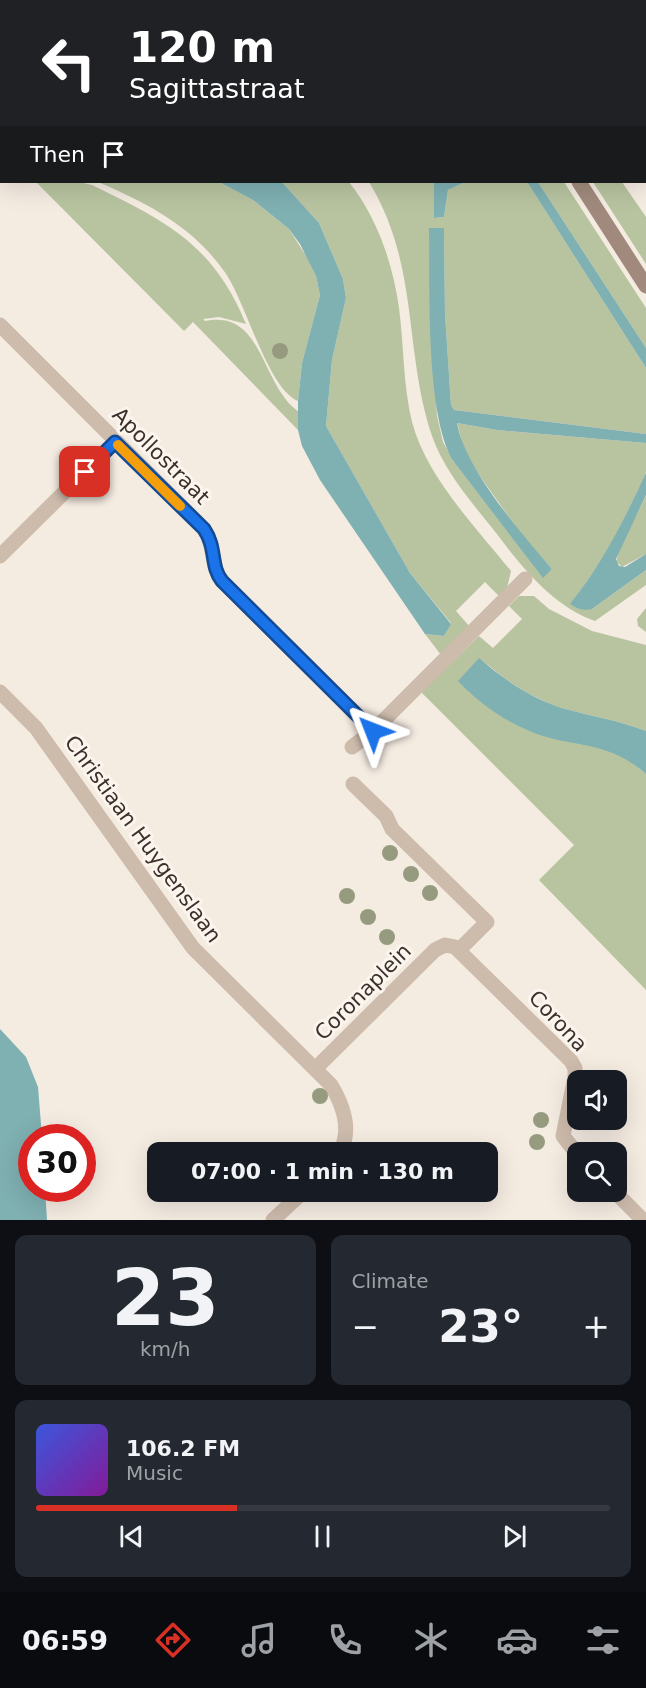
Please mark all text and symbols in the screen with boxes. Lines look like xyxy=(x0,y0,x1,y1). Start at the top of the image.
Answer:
text: 120 m xyxy=(129,23,275,72)
icon: left xyxy=(30,24,108,102)
text: Sagittastraat xyxy=(129,73,304,104)
icon: arrive xyxy=(97,138,130,171)
text: Then xyxy=(30,142,85,167)
street label: Apollostraat xyxy=(108,403,214,509)
pin xyxy=(59,446,110,497)
icon: arrive xyxy=(68,455,101,488)
position arrow xyxy=(341,699,405,763)
street label: Christiaan Huygenslaan xyxy=(60,731,226,947)
street label: Coronaplein xyxy=(310,939,416,1045)
street label: Corona xyxy=(524,985,592,1057)
map controls xyxy=(567,1070,627,1202)
button: sound xyxy=(567,1070,627,1130)
speed limit sign: 30 xyxy=(18,1124,96,1202)
button: search xyxy=(567,1142,627,1202)
text: 07:00 · 1 min · 130 m xyxy=(191,1159,454,1184)
text: 23 xyxy=(111,1253,220,1343)
text: Climate xyxy=(352,1269,428,1293)
text: 23° xyxy=(438,1300,523,1353)
text: − xyxy=(352,1307,379,1346)
text: + xyxy=(582,1307,610,1346)
text: km/h xyxy=(140,1337,190,1361)
text: 106.2 FM xyxy=(126,1436,240,1461)
text: Music xyxy=(126,1461,183,1485)
icon: previous xyxy=(115,1520,148,1553)
icon: pause xyxy=(306,1520,339,1553)
icon: next xyxy=(498,1520,531,1553)
icon: directions xyxy=(152,1619,194,1661)
icon: music xyxy=(238,1619,280,1661)
icon: phone xyxy=(324,1619,366,1661)
icon: climate xyxy=(410,1619,452,1661)
icon: car xyxy=(496,1619,538,1661)
icon: filters xyxy=(582,1619,624,1661)
text: 06:59 xyxy=(22,1625,108,1656)

